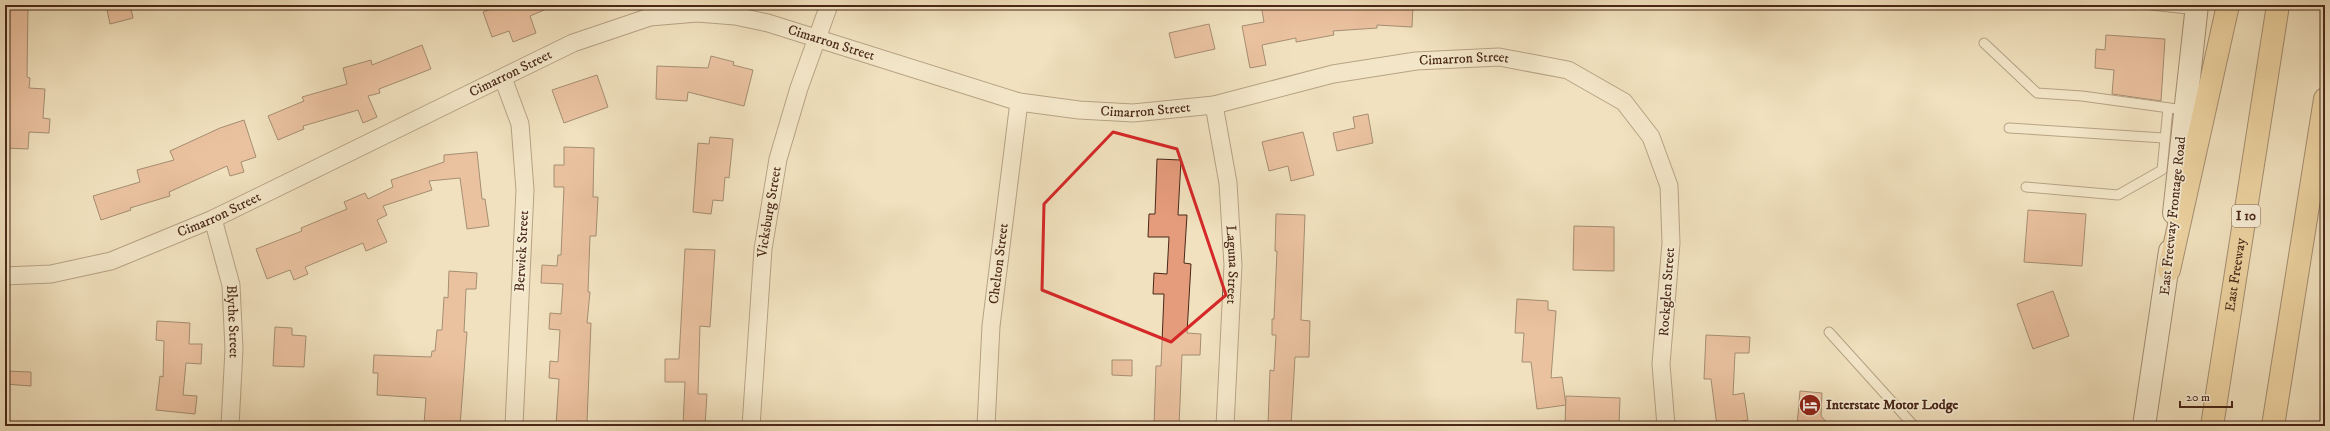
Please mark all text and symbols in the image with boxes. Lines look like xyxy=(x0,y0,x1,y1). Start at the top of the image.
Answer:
street label: Cimarron Street xyxy=(786,21,877,65)
street label: Cimarron Street xyxy=(466,45,555,101)
street label: Cimarron Street xyxy=(1419,48,1511,70)
street label: Cimarron Street xyxy=(1100,98,1192,122)
street label: East Freeway Frontage Road xyxy=(2156,136,2190,296)
street label: Vicksburg Street xyxy=(753,165,786,259)
street label: Cimarron Street xyxy=(175,188,264,242)
road number: I 10 xyxy=(2232,205,2260,227)
street label: Berwick Street xyxy=(511,209,533,292)
street label: Chelton Street xyxy=(985,222,1013,305)
street label: Laguna Street xyxy=(1222,225,1242,305)
street label: East Freeway xyxy=(2221,236,2250,313)
street label: Rockglen Street xyxy=(1655,246,1679,337)
street label: Blythe Street xyxy=(222,285,243,359)
scale bar xyxy=(2180,383,2232,409)
text: 20 m xyxy=(2186,390,2210,405)
hotel icon: Interstate Motor Lodge xyxy=(1797,392,1823,418)
place label: Interstate Motor Lodge xyxy=(1826,396,1958,414)

